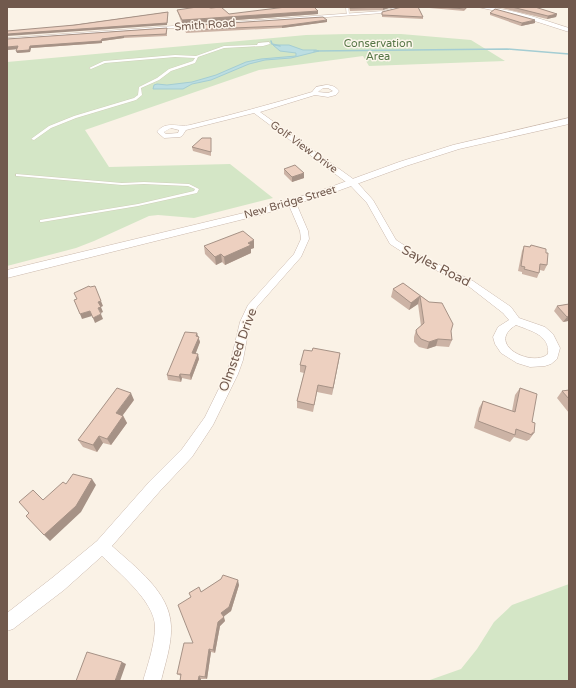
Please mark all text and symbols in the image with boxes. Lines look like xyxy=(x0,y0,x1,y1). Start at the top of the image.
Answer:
street label: Smith Road xyxy=(174,16,236,34)
park label: Conservation Area xyxy=(344,37,412,63)
street label: Golf View Drive xyxy=(268,118,340,176)
street label: New Bridge Street xyxy=(242,183,338,221)
street label: Sayles Road xyxy=(399,242,473,290)
street label: Olmsted Drive xyxy=(215,306,261,394)

